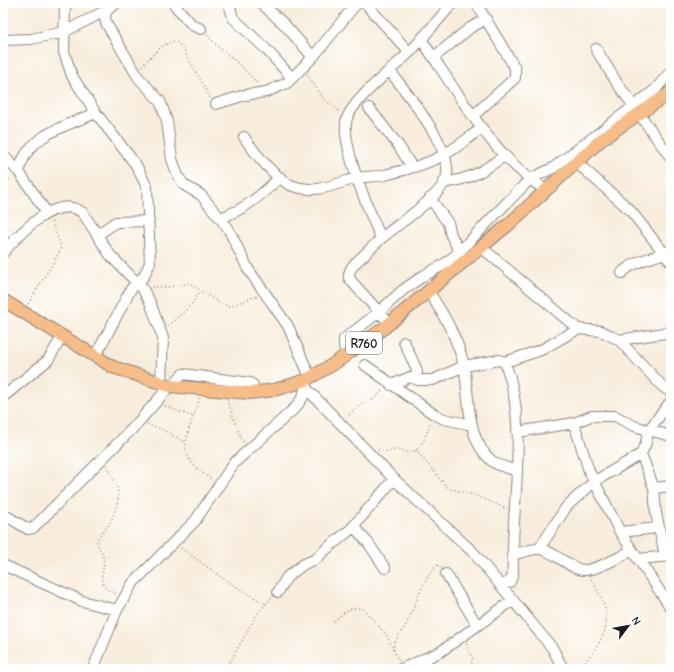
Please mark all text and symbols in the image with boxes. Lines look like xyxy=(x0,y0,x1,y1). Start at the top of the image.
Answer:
road number: R760 xyxy=(346,332,382,354)
north arrow xyxy=(608,606,648,646)
text: N xyxy=(629,614,643,627)

